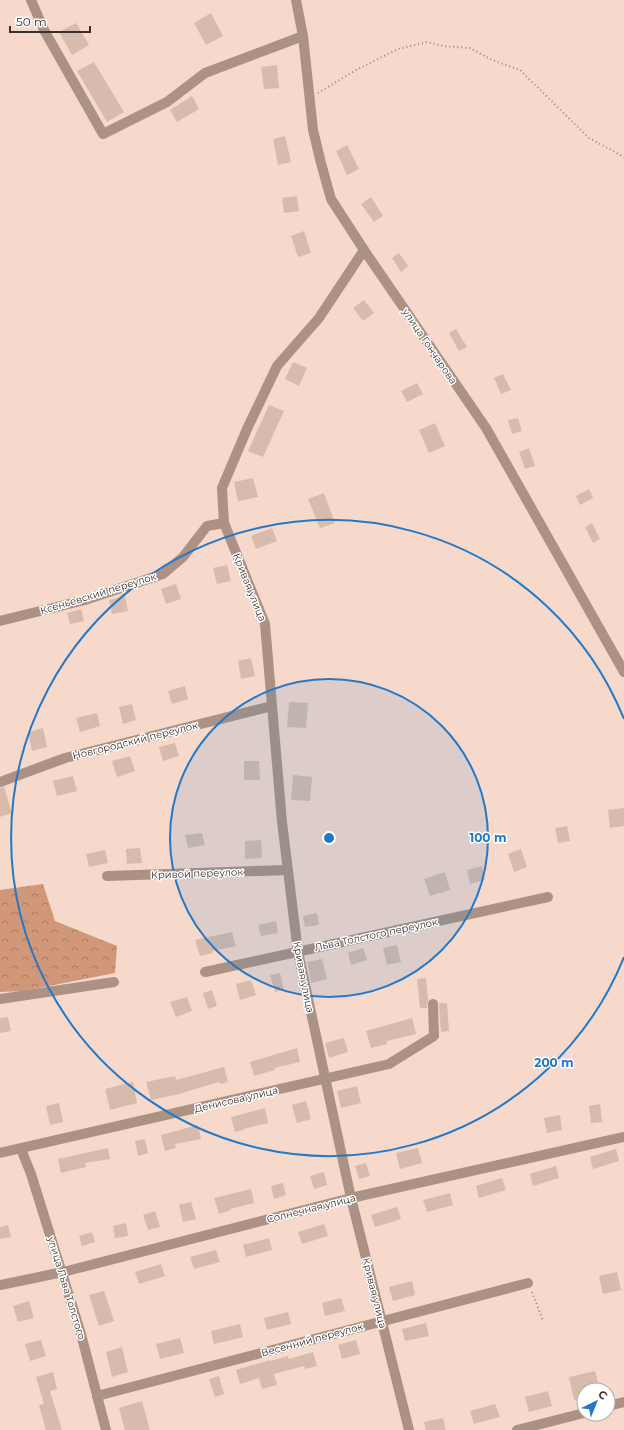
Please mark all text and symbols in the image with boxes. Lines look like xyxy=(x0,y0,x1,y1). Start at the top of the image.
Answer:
scale bar xyxy=(10,8,90,34)
text: 50 m xyxy=(16,14,47,29)
street label: улица Гончарова xyxy=(399,305,460,387)
street label: Кривая улица xyxy=(230,551,269,623)
street label: Ксеньевский переулок xyxy=(39,570,158,617)
street label: Новгородский переулок xyxy=(71,719,199,762)
text: 100 m xyxy=(470,830,506,845)
centre of rings xyxy=(322,831,336,845)
street label: Кривой переулок xyxy=(151,865,244,882)
street label: Льва Толстого переулок xyxy=(313,915,439,954)
street label: Кривая улица xyxy=(290,940,317,1014)
text: 200 m xyxy=(534,1055,574,1070)
street label: Денисова улица xyxy=(193,1084,279,1115)
street label: Солнечная улица xyxy=(265,1191,357,1226)
street label: улица Льва Толстого xyxy=(44,1234,88,1341)
street label: Кривая улица xyxy=(359,1256,390,1330)
street label: Весенний переулок xyxy=(260,1320,365,1359)
north arrow xyxy=(576,1382,616,1422)
text: С xyxy=(595,1387,611,1403)

